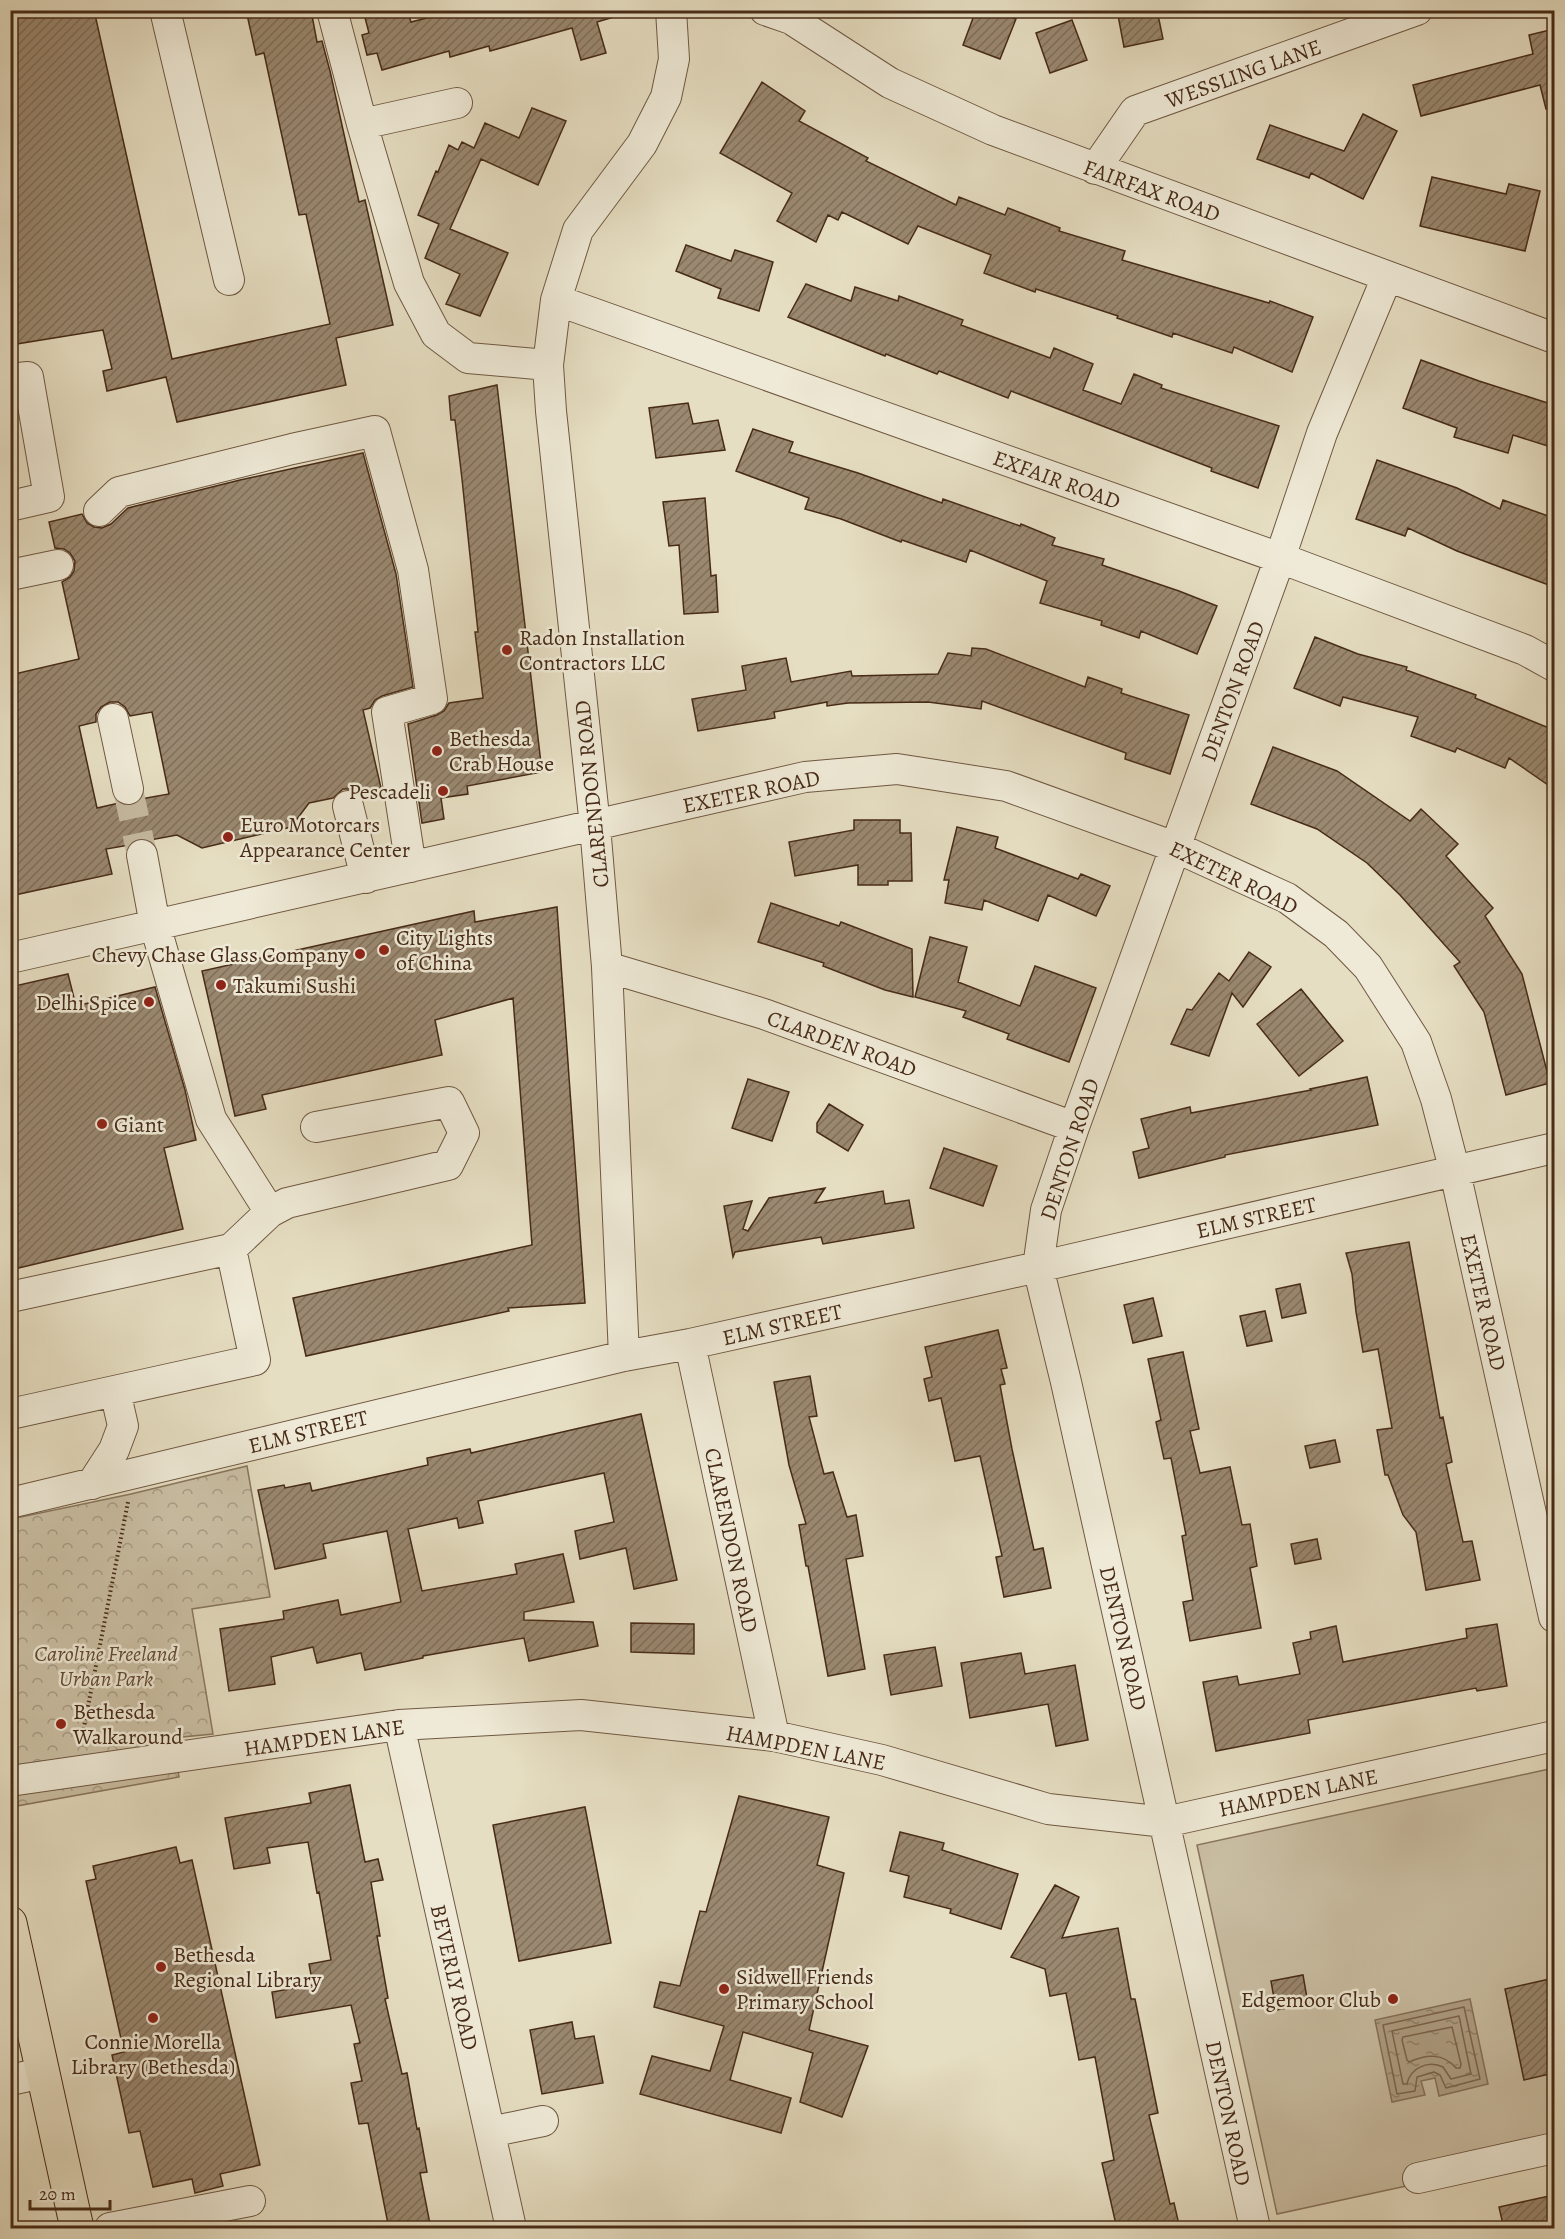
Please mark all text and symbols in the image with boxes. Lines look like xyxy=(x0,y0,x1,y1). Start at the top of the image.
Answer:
street label: WESSLING LANE xyxy=(1160,32,1325,116)
street label: FAIRFAX ROAD xyxy=(1079,152,1224,230)
street label: EXFAIR ROAD xyxy=(989,443,1124,517)
street label: DENTON ROAD xyxy=(1194,617,1272,766)
place label: Radon Installation Contractors LLC xyxy=(519,623,685,678)
marker: Radon Installation Contractors LLC xyxy=(500,643,514,657)
street label: CLARENDON ROAD xyxy=(567,699,617,889)
place label: Bethesda Crab House xyxy=(449,724,554,779)
marker: Bethesda Crab House xyxy=(430,744,444,758)
street label: EXETER ROAD xyxy=(680,763,823,821)
place label: Pescadeli xyxy=(349,777,431,807)
marker: Pescadeli xyxy=(436,784,450,798)
place label: Euro Motorcars Appearance Center xyxy=(239,810,410,865)
marker: Euro Motorcars Appearance Center xyxy=(221,830,235,844)
street label: EXETER ROAD xyxy=(1164,834,1303,922)
place label: City Lights of China xyxy=(396,923,493,978)
place label: Chevy Chase Glass Company xyxy=(92,940,348,970)
marker: City Lights of China xyxy=(377,943,391,957)
marker: Chevy Chase Glass Company xyxy=(353,947,367,961)
place label: Takumi Sushi xyxy=(233,971,356,1001)
marker: Takumi Sushi xyxy=(214,978,228,992)
place label: Delhi Spice xyxy=(36,988,137,1018)
marker: Delhi Spice xyxy=(142,995,156,1009)
street label: CLARDEN ROAD xyxy=(763,1003,921,1085)
street label: DENTON ROAD xyxy=(1033,1075,1107,1224)
place label: Giant xyxy=(114,1110,164,1140)
marker: Giant xyxy=(95,1117,109,1131)
street label: ELM STREET xyxy=(1193,1190,1319,1246)
street label: EXETER ROAD xyxy=(1453,1231,1513,1374)
street label: ELM STREET xyxy=(719,1297,845,1353)
street label: ELM STREET xyxy=(245,1403,371,1461)
street label: CLARENDON ROAD xyxy=(697,1445,765,1635)
street label: DENTON ROAD xyxy=(1092,1563,1154,1713)
park label: Caroline Freeland Urban Park xyxy=(34,1639,178,1694)
place label: Bethesda Walkaround xyxy=(72,1697,183,1752)
street label: HAMPDEN LANE xyxy=(242,1712,406,1764)
marker: Bethesda Walkaround xyxy=(54,1717,68,1731)
street label: HAMPDEN LANE xyxy=(723,1718,888,1778)
street label: HAMPDEN LANE xyxy=(1216,1761,1381,1824)
street label: BEVERLY ROAD xyxy=(423,1901,485,2053)
place label: Bethesda Regional Library xyxy=(173,1940,321,1995)
marker: Bethesda Regional Library xyxy=(154,1960,168,1974)
place label: Sidwell Friends Primary School xyxy=(736,1962,874,2017)
marker: Sidwell Friends Primary School xyxy=(717,1982,731,1996)
place label: Edgemoor Club xyxy=(1241,1985,1381,2015)
marker: Edgemoor Club xyxy=(1386,1992,1400,2006)
marker: Connie Morella Library (Bethesda) xyxy=(146,2011,160,2025)
place label: Connie Morella Library (Bethesda) xyxy=(71,2027,235,2082)
street label: DENTON ROAD xyxy=(1198,2038,1258,2188)
scale bar xyxy=(30,2173,110,2211)
text: 20 m xyxy=(39,2182,76,2206)

